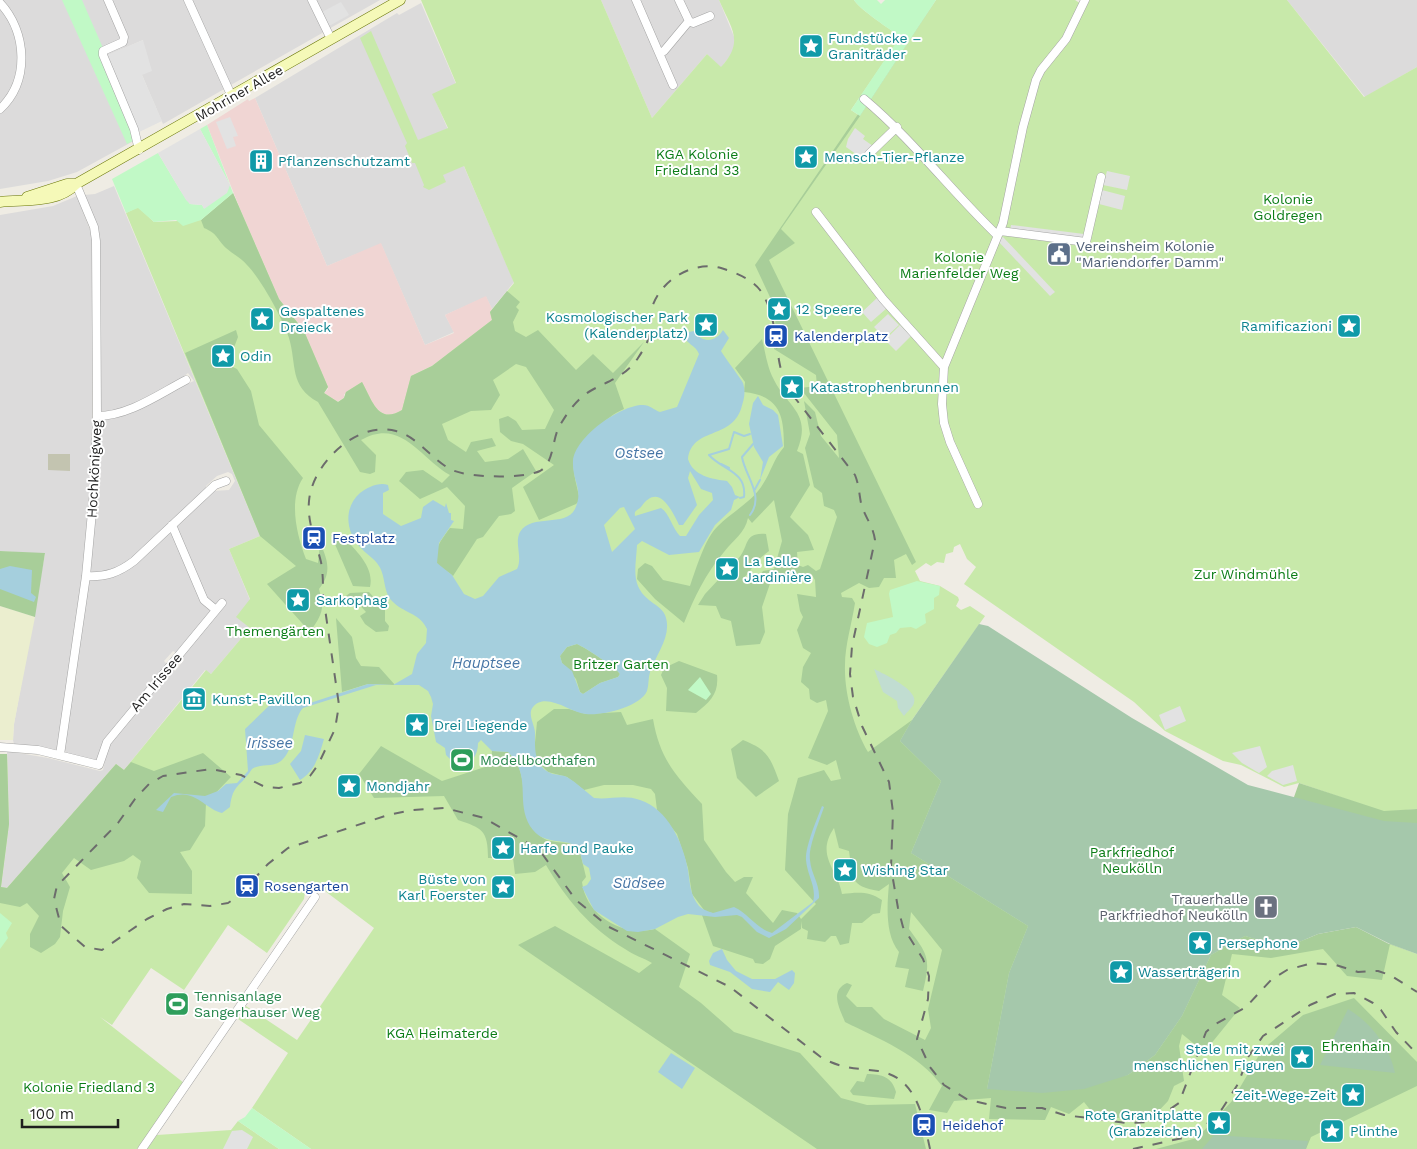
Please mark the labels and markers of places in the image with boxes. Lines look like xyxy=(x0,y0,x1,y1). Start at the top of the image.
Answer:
place label: Fundstücke – Graniträder xyxy=(828,30,922,62)
place icon: Fundstücke – Graniträder xyxy=(798,33,824,59)
place icon: Mensch-Tier-Pflanze xyxy=(793,144,819,170)
building icon: Pflanzenschutzamt xyxy=(248,148,274,174)
place label: Mensch-Tier-Pflanze xyxy=(824,149,965,165)
place label: Pflanzenschutzamt xyxy=(278,153,410,169)
place label: Vereinsheim Kolonie "Mariendorfer Damm" xyxy=(1076,238,1224,270)
public building icon: Vereinsheim Kolonie "Mariendorfer Damm" xyxy=(1046,241,1072,267)
place icon: 12 Speere xyxy=(766,296,792,322)
place label: 12 Speere xyxy=(796,301,862,317)
place label: Gespaltenes Dreieck xyxy=(280,303,364,335)
place icon: Gespaltenes Dreieck xyxy=(249,306,275,332)
place label: Kosmologischer Park (Kalenderplatz) xyxy=(546,309,688,341)
place icon: Kosmologischer Park (Kalenderplatz) xyxy=(693,312,719,338)
place icon: Ramificazioni xyxy=(1336,313,1362,339)
place label: Ramificazioni xyxy=(1241,318,1332,334)
station icon: Kalenderplatz xyxy=(763,323,789,349)
place label: Kalenderplatz xyxy=(794,328,889,344)
place icon: Odin xyxy=(210,343,236,369)
place label: Odin xyxy=(240,348,272,364)
place icon: Katastrophenbrunnen xyxy=(779,374,805,400)
place label: Katastrophenbrunnen xyxy=(810,379,959,395)
station icon: Festplatz xyxy=(301,525,327,551)
place label: Festplatz xyxy=(332,530,395,546)
place label: La Belle Jardinière xyxy=(744,553,812,585)
place icon: La Belle Jardinière xyxy=(714,556,740,582)
place icon: Sarkophag xyxy=(285,587,311,613)
place label: Sarkophag xyxy=(316,592,388,608)
museum icon: Kunst-Pavillon xyxy=(181,686,207,712)
place label: Kunst-Pavillon xyxy=(212,691,311,707)
place icon: Drei Liegende xyxy=(404,712,430,738)
place label: Drei Liegende xyxy=(434,717,527,733)
sports icon: Modellboothafen xyxy=(449,747,475,773)
place label: Modellboothafen xyxy=(480,752,596,768)
place icon: Mondjahr xyxy=(336,773,362,799)
place label: Mondjahr xyxy=(366,778,430,794)
place icon: Harfe und Pauke xyxy=(490,835,516,861)
place label: Harfe und Pauke xyxy=(520,840,634,856)
place icon: Wishing Star xyxy=(832,857,858,883)
place label: Wishing Star xyxy=(862,862,949,878)
place label: Büste von Karl Foerster xyxy=(398,871,486,903)
station icon: Rosengarten xyxy=(234,873,260,899)
place icon: Büste von Karl Foerster xyxy=(490,874,516,900)
place label: Rosengarten xyxy=(264,878,349,894)
place label: Trauerhalle Parkfriedhof Neukölln xyxy=(1099,891,1248,923)
church icon: Trauerhalle Parkfriedhof Neukölln xyxy=(1253,894,1279,920)
place icon: Persephone xyxy=(1187,930,1213,956)
place label: Persephone xyxy=(1218,935,1298,951)
place icon: Wasserträgerin xyxy=(1108,959,1134,985)
place label: Wasserträgerin xyxy=(1138,964,1240,980)
place label: Tennisanlage Sangerhauser Weg xyxy=(194,988,320,1020)
sports icon: Tennisanlage Sangerhauser Weg xyxy=(164,991,190,1017)
place label: Stele mit zwei menschlichen Figuren xyxy=(1133,1041,1284,1073)
place icon: Stele mit zwei menschlichen Figuren xyxy=(1289,1044,1315,1070)
place icon: Zeit-Wege-Zeit xyxy=(1340,1082,1366,1108)
place label: Zeit-Wege-Zeit xyxy=(1234,1087,1336,1103)
place label: Rote Granitplatte (Grabzeichen) xyxy=(1084,1107,1202,1139)
place icon: Rote Granitplatte (Grabzeichen) xyxy=(1206,1110,1232,1136)
station icon: Heidehof xyxy=(911,1112,937,1138)
place label: Heidehof xyxy=(942,1117,1004,1133)
place icon: Plinthe xyxy=(1319,1118,1345,1144)
place label: Plinthe xyxy=(1350,1123,1398,1139)

